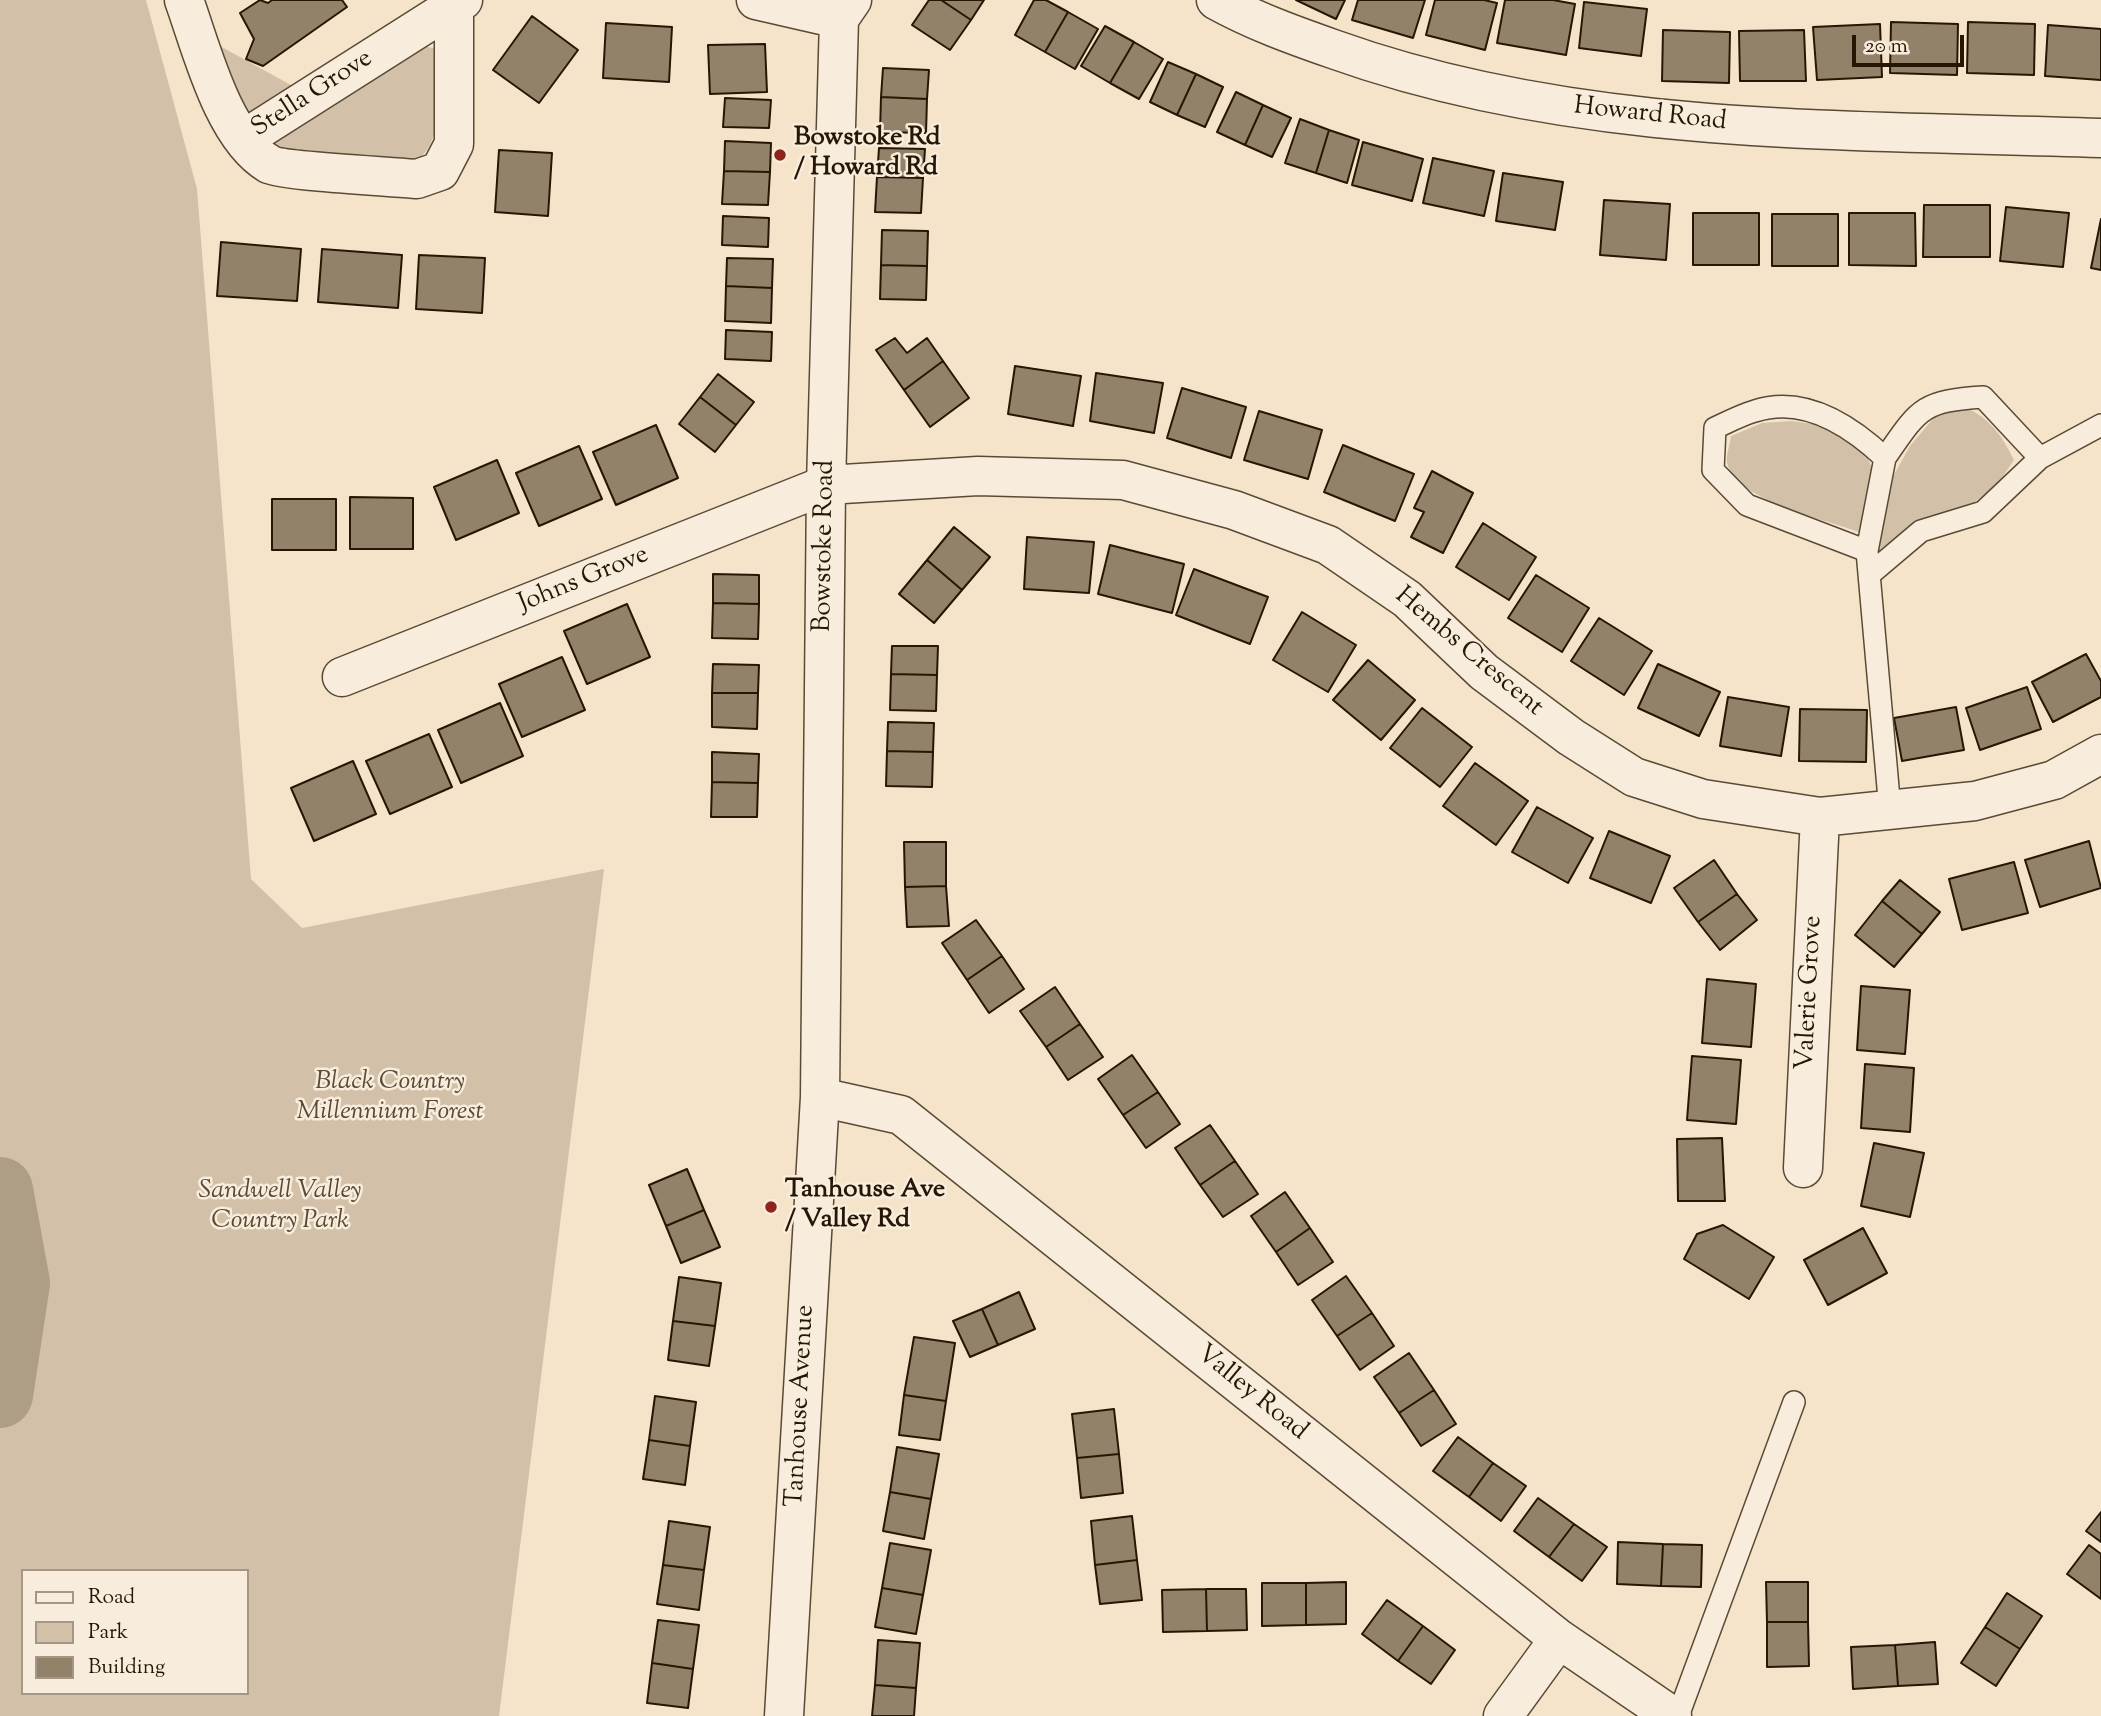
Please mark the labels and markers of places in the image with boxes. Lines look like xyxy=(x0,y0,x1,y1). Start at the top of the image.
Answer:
place label: Bowstoke Rd / Howard Rd xyxy=(794,124,940,186)
marker: Bowstoke Rd / Howard Rd xyxy=(772,147,788,163)
place label: Tanhouse Ave / Valley Rd xyxy=(785,1176,945,1238)
marker: Tanhouse Ave / Valley Rd xyxy=(763,1199,779,1215)

